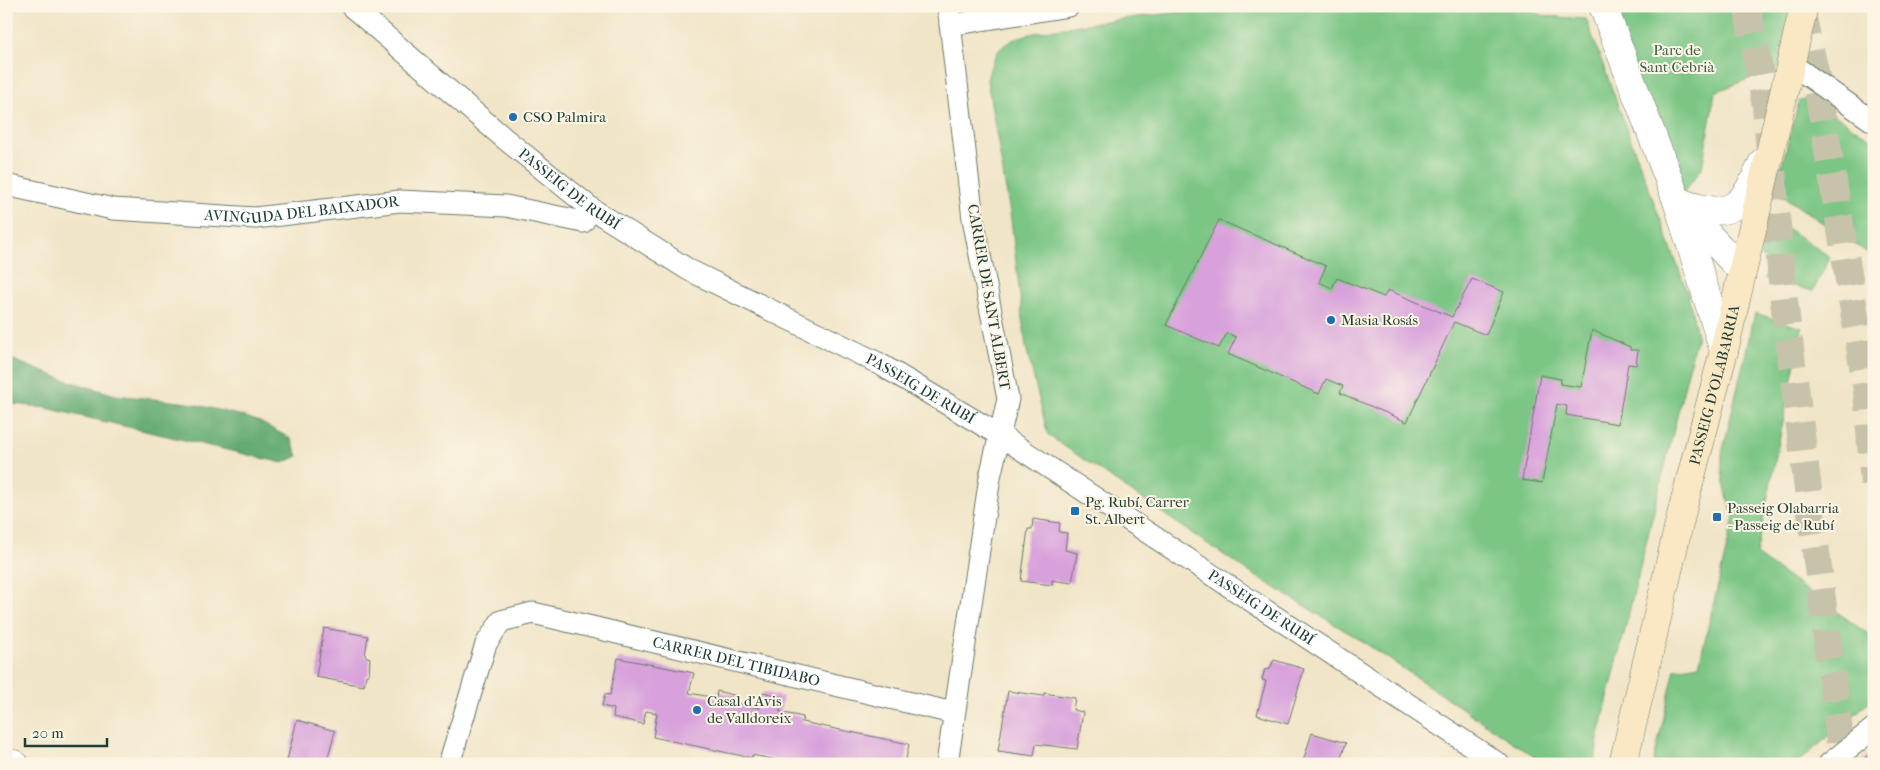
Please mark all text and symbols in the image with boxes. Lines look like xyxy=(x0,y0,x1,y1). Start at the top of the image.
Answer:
park label: Parc de Sant Cebrià xyxy=(1640,41,1715,76)
place label: CSO Palmira xyxy=(523,108,607,126)
marker: CSO Palmira xyxy=(507,111,519,123)
street label: PASSEIG DE RUBÍ xyxy=(515,144,625,234)
street label: AVINGUDA DEL BAIXADOR xyxy=(203,192,401,227)
street label: CARRER DE SANT ALBERT xyxy=(964,203,1014,392)
street label: PASSEIG D'OLABARRIA xyxy=(1685,303,1743,467)
place label: Masia Rosás xyxy=(1341,311,1419,329)
marker: Masia Rosás xyxy=(1325,314,1337,326)
street label: PASSEIG DE RUBÍ xyxy=(863,350,979,428)
place label: Pg. Rubí, Carrer St. Albert xyxy=(1085,493,1190,528)
place label: Passeig Olabarria - Passeig de Rubí xyxy=(1727,499,1840,534)
marker: Pg. Rubí, Carrer St. Albert xyxy=(1069,505,1081,517)
marker: Passeig Olabarria - Passeig de Rubí xyxy=(1711,511,1723,523)
street label: PASSEIG DE RUBÍ xyxy=(1205,566,1319,650)
street label: CARRER DEL TIBIDABO xyxy=(651,633,822,690)
place label: Casal d'Avis de Valldoreix xyxy=(707,692,792,727)
marker: Casal d'Avis de Valldoreix xyxy=(691,704,703,716)
scale bar xyxy=(25,715,108,747)
text: 20 m xyxy=(32,724,64,742)

